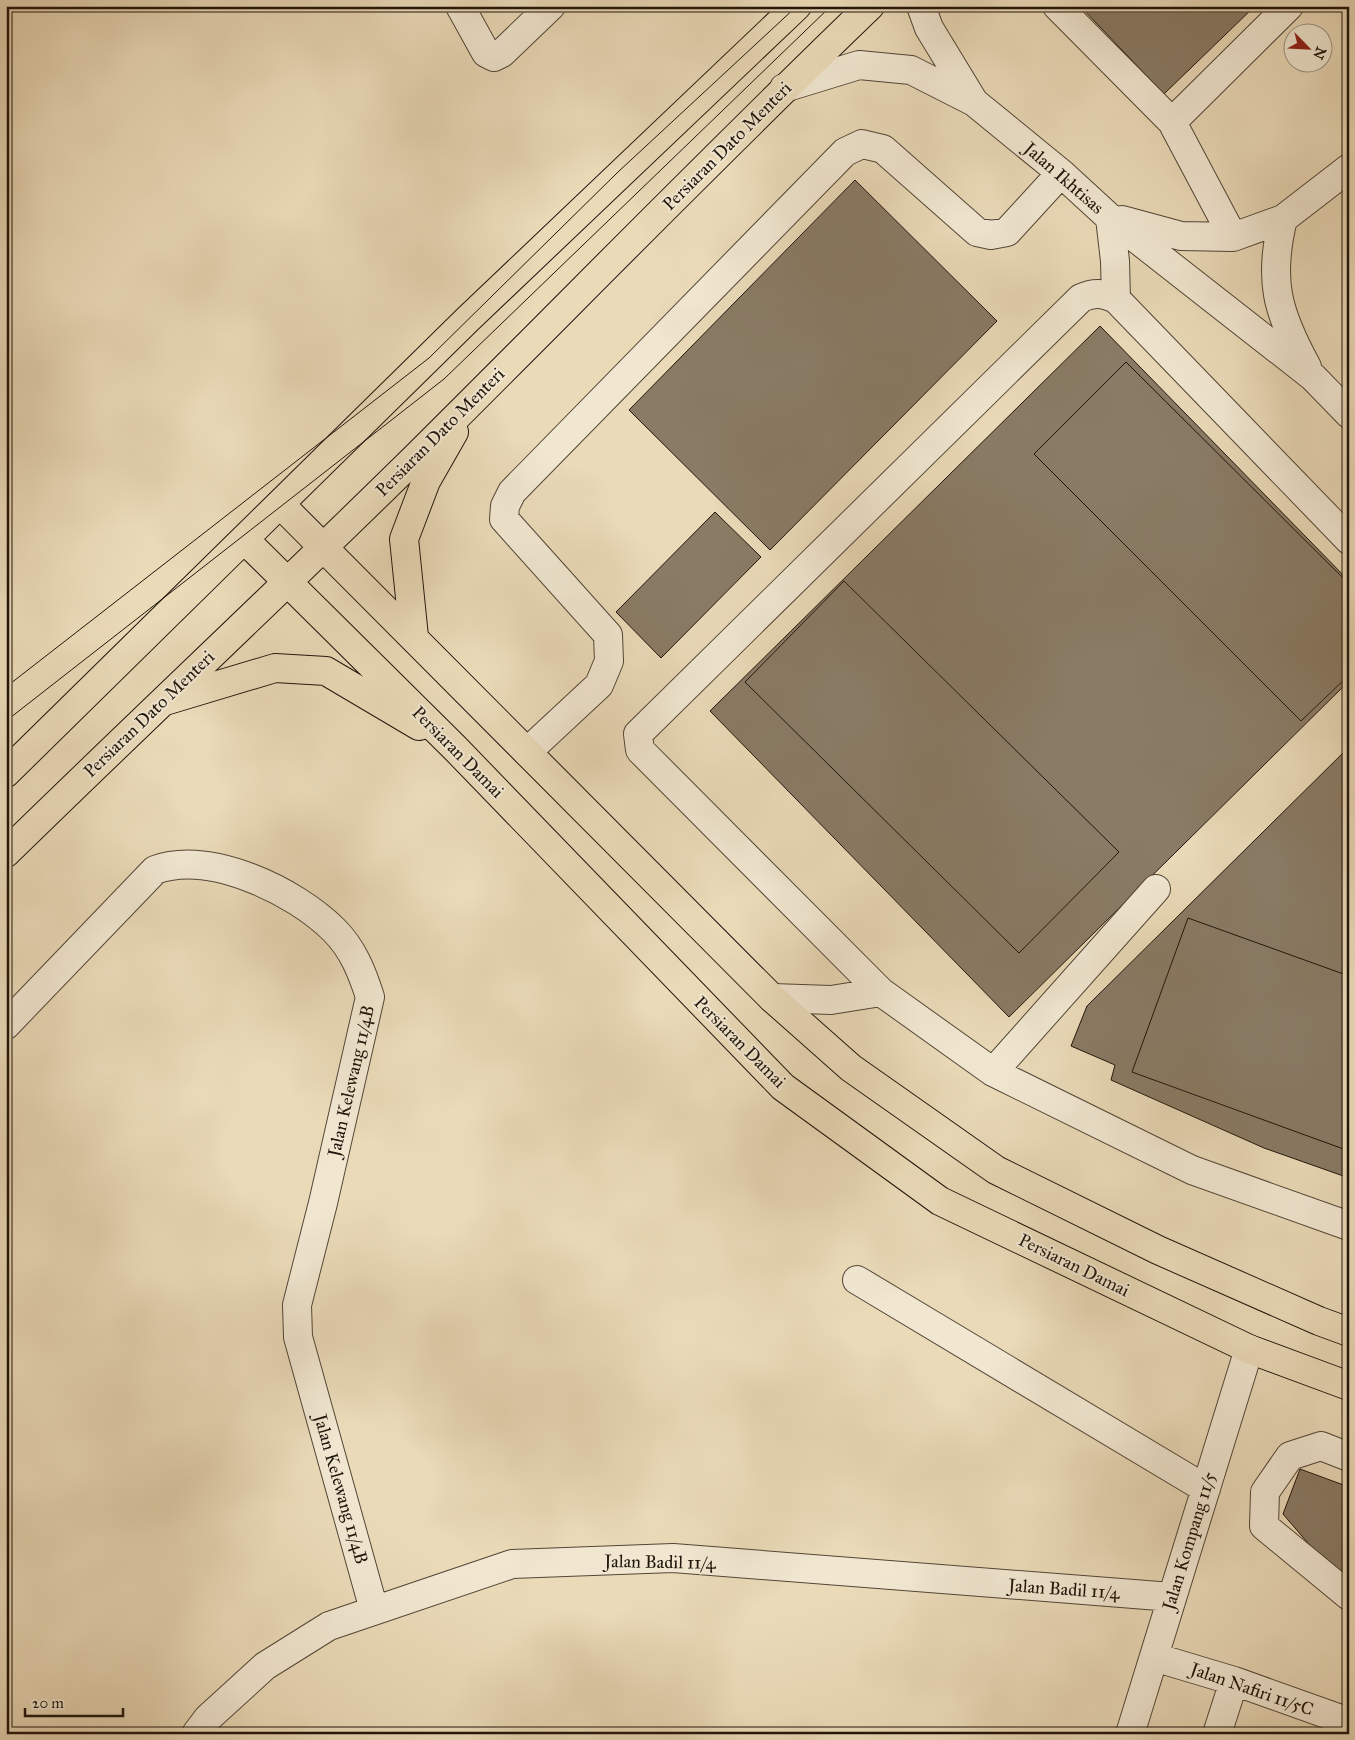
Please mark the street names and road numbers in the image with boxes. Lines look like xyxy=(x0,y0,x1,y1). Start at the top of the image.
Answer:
street label: Persiaran Dato Menteri xyxy=(658,77,796,215)
street label: Jalan Ikhtisas xyxy=(1017,136,1108,219)
street label: Persiaran Dato Menteri xyxy=(371,363,509,501)
street label: Persiaran Dato Menteri xyxy=(79,646,219,782)
street label: Persiaran Damai xyxy=(408,702,508,802)
street label: Persiaran Damai xyxy=(690,992,790,1092)
street label: Jalan Kelewang 11/4B xyxy=(322,1003,380,1161)
street label: Persiaran Damai xyxy=(1015,1229,1133,1301)
street label: Jalan Kelewang 11/4B xyxy=(308,1410,373,1567)
street label: Jalan Kompang 11/5 xyxy=(1157,1469,1222,1615)
street label: Jalan Badil 11/4 xyxy=(602,1550,717,1575)
street label: Jalan Badil 11/4 xyxy=(1006,1574,1121,1605)
street label: Jalan Nafiri 11/5C xyxy=(1185,1657,1316,1721)

